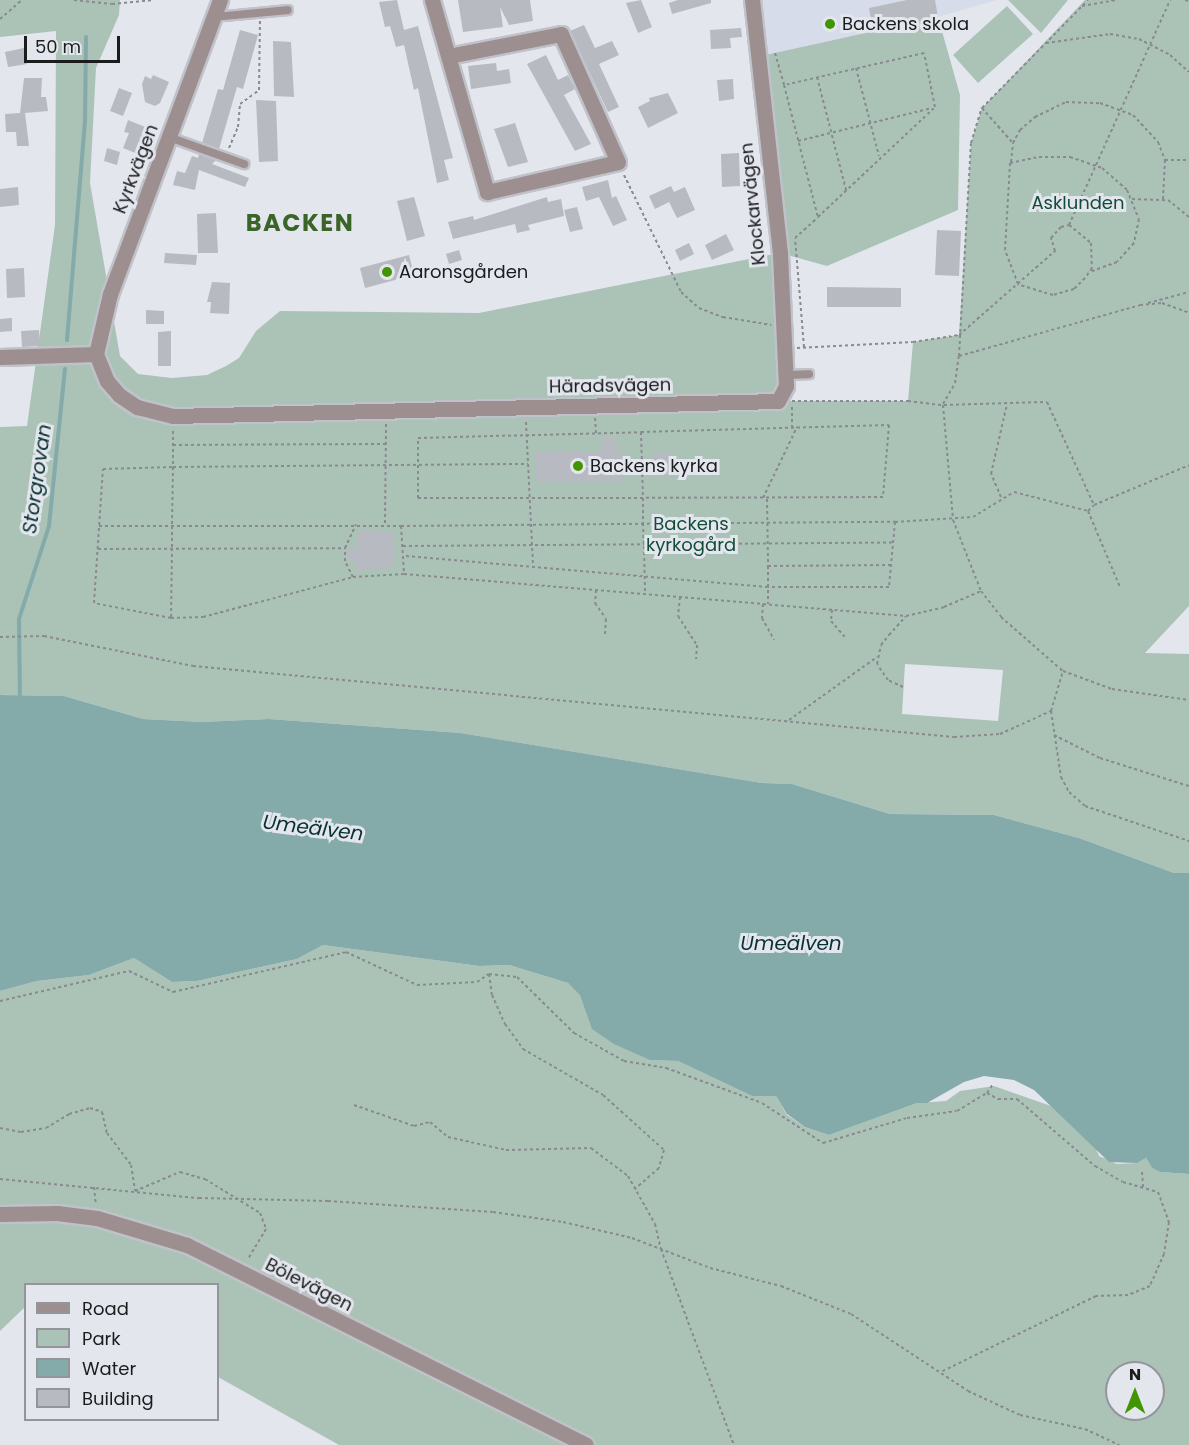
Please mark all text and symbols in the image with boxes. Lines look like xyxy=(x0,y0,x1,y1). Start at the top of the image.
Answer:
place label: Backens skola xyxy=(842,13,969,35)
marker: Backens skola xyxy=(823,17,837,31)
scale bar xyxy=(27,24,123,62)
text: 50 m xyxy=(35,34,81,59)
street label: Kyrkvägen xyxy=(109,121,163,217)
street label: Klockarvägen xyxy=(736,142,770,266)
park label: Asklunden xyxy=(1031,192,1125,214)
district label: BACKEN xyxy=(246,209,354,237)
place label: Aaronsgården xyxy=(399,261,528,283)
marker: Aaronsgården xyxy=(380,265,394,279)
street label: Häradsvägen xyxy=(549,374,671,398)
water label: Storgrovan xyxy=(17,423,57,535)
place label: Backens kyrka xyxy=(590,455,718,477)
marker: Backens kyrka xyxy=(571,459,585,473)
park label: Backens kyrkogård xyxy=(646,514,736,556)
water label: Umeälven xyxy=(261,810,365,846)
water label: Umeälven xyxy=(740,931,842,955)
street label: Bölevägen xyxy=(262,1254,356,1316)
legend xyxy=(24,1283,219,1421)
text: Road xyxy=(82,1296,129,1321)
text: Park xyxy=(82,1326,121,1351)
text: Water xyxy=(82,1356,136,1381)
north arrow xyxy=(1105,1361,1165,1421)
text: N xyxy=(1129,1363,1141,1386)
text: Building xyxy=(82,1386,154,1411)

